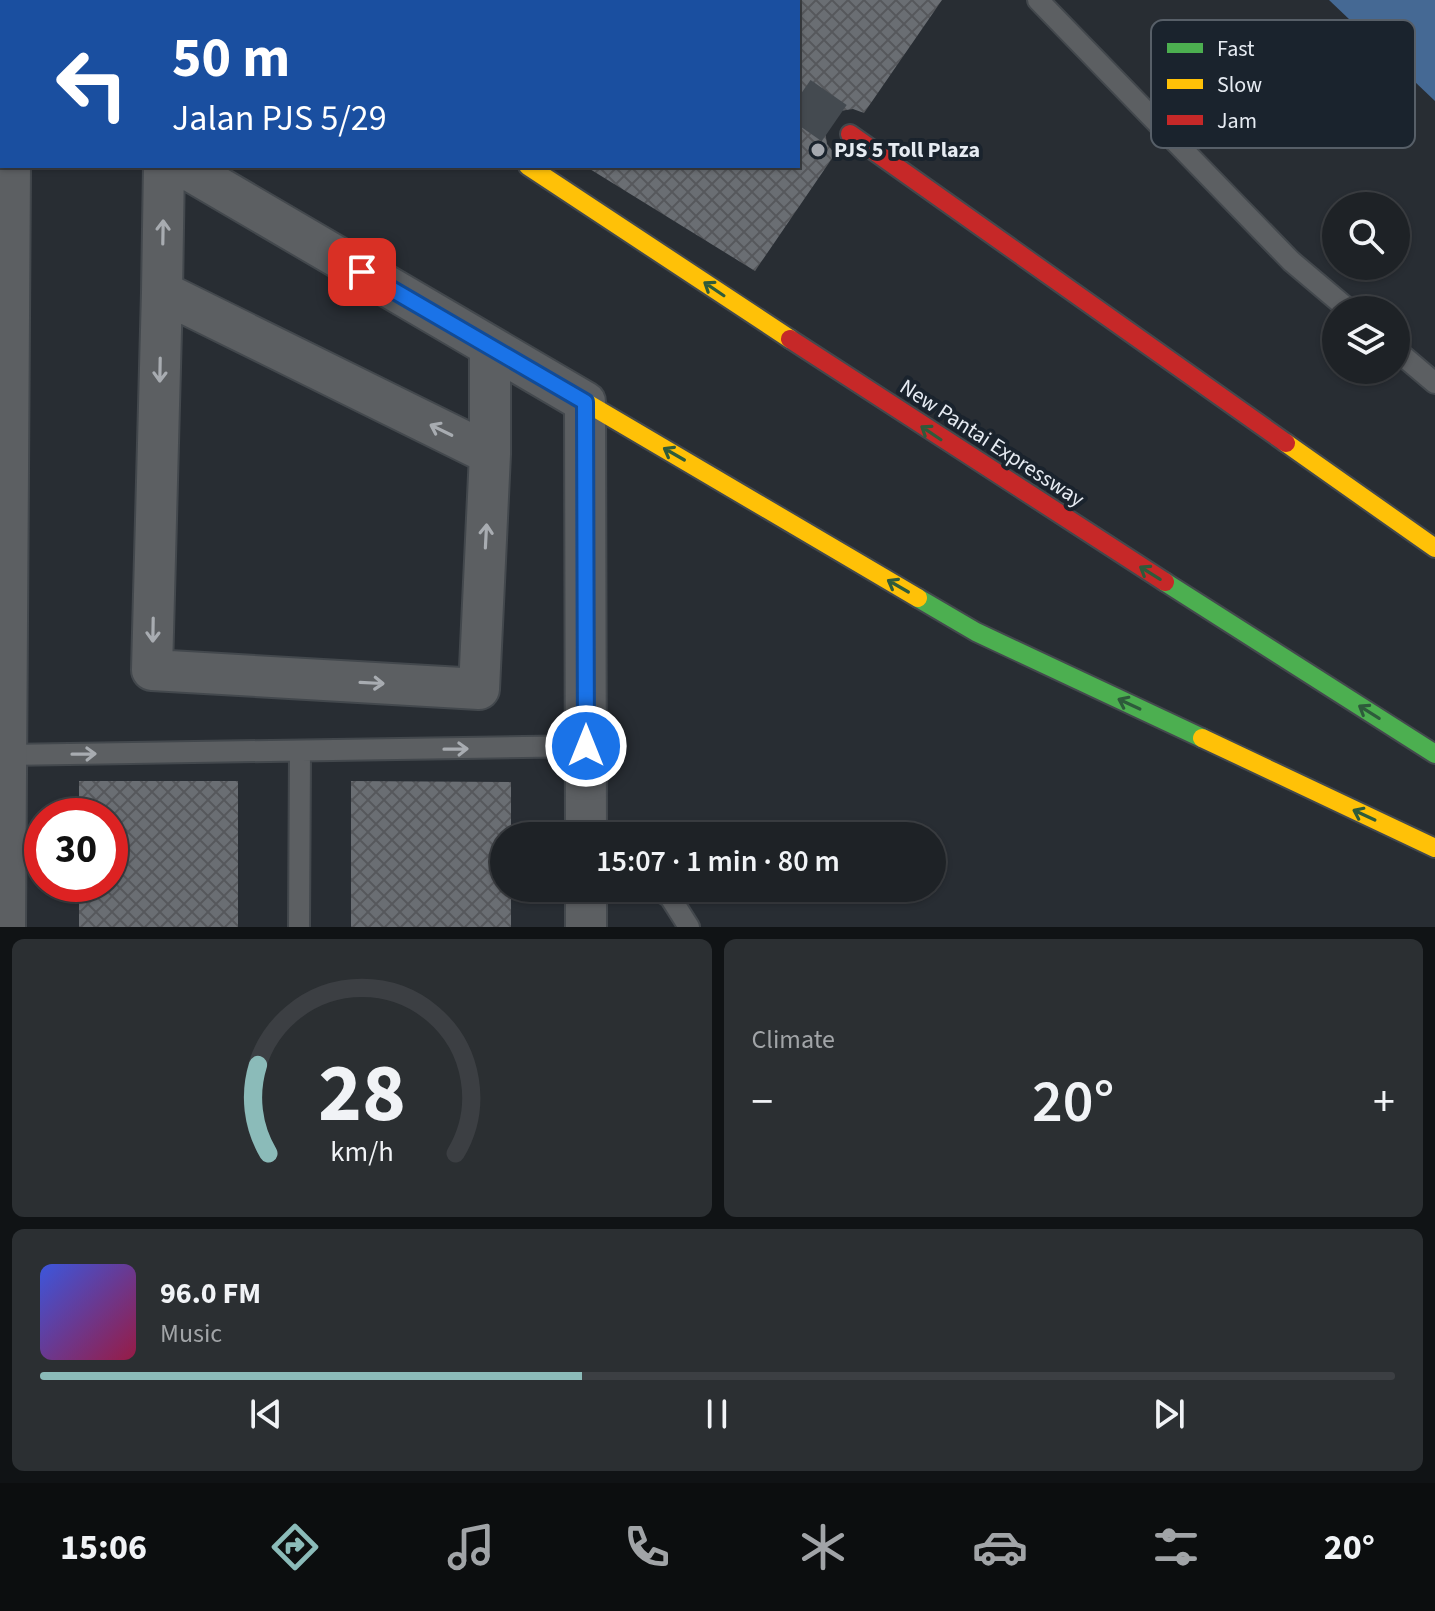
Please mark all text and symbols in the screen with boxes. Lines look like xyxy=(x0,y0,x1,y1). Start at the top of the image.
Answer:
text: 50 m xyxy=(172,19,290,98)
legend xyxy=(1151,20,1415,148)
icon: left xyxy=(40,32,144,136)
text: Fast xyxy=(1217,33,1255,65)
text: Slow xyxy=(1217,69,1262,101)
text: Jalan PJS 5/29 xyxy=(172,93,387,144)
text: Jam xyxy=(1217,105,1257,137)
place label: PJS 5 Toll Plaza xyxy=(834,134,980,166)
marker: PJS 5 Toll Plaza xyxy=(809,141,827,159)
map controls xyxy=(1322,192,1410,384)
button: search xyxy=(1322,192,1410,280)
one-way arrow xyxy=(155,219,171,246)
pin xyxy=(328,238,396,306)
icon: arrive xyxy=(340,250,384,294)
one-way arrow xyxy=(703,281,725,298)
button: layers xyxy=(1322,296,1410,384)
one-way arrow xyxy=(152,356,167,383)
street label: New Pantai Expressway xyxy=(893,371,1091,515)
one-way arrow xyxy=(429,422,453,437)
one-way arrow xyxy=(920,425,942,441)
one-way arrow xyxy=(663,446,686,462)
one-way arrow xyxy=(479,523,494,550)
one-way arrow xyxy=(1139,564,1162,580)
one-way arrow xyxy=(887,578,910,594)
one-way arrow xyxy=(145,616,161,643)
one-way arrow xyxy=(358,675,385,690)
one-way arrow xyxy=(1118,696,1142,711)
position arrow xyxy=(544,704,628,788)
one-way arrow xyxy=(1358,704,1381,720)
one-way arrow xyxy=(442,741,469,756)
one-way arrow xyxy=(70,746,97,762)
speed limit sign: 30 xyxy=(24,798,128,902)
one-way arrow xyxy=(1353,807,1377,822)
text: 15:07 · 1 min · 80 m xyxy=(596,840,840,883)
text: Climate xyxy=(752,1021,835,1058)
text: 28 xyxy=(318,1035,406,1153)
text: 20° xyxy=(1032,1060,1114,1145)
text: − xyxy=(752,1071,773,1134)
text: + xyxy=(1373,1071,1395,1134)
text: km/h xyxy=(330,1132,393,1172)
text: 96.0 FM xyxy=(160,1272,261,1315)
text: Music xyxy=(160,1315,222,1352)
icon: previous xyxy=(244,1392,288,1436)
icon: pause xyxy=(695,1392,739,1436)
icon: next xyxy=(1147,1392,1191,1436)
icon: directions xyxy=(267,1519,323,1575)
icon: music xyxy=(443,1519,499,1575)
icon: phone xyxy=(619,1519,675,1575)
icon: climate xyxy=(795,1519,851,1575)
icon: car xyxy=(972,1519,1028,1575)
icon: filters xyxy=(1148,1519,1204,1575)
text: 15:06 xyxy=(60,1522,147,1573)
text: 20° xyxy=(1324,1522,1375,1573)

